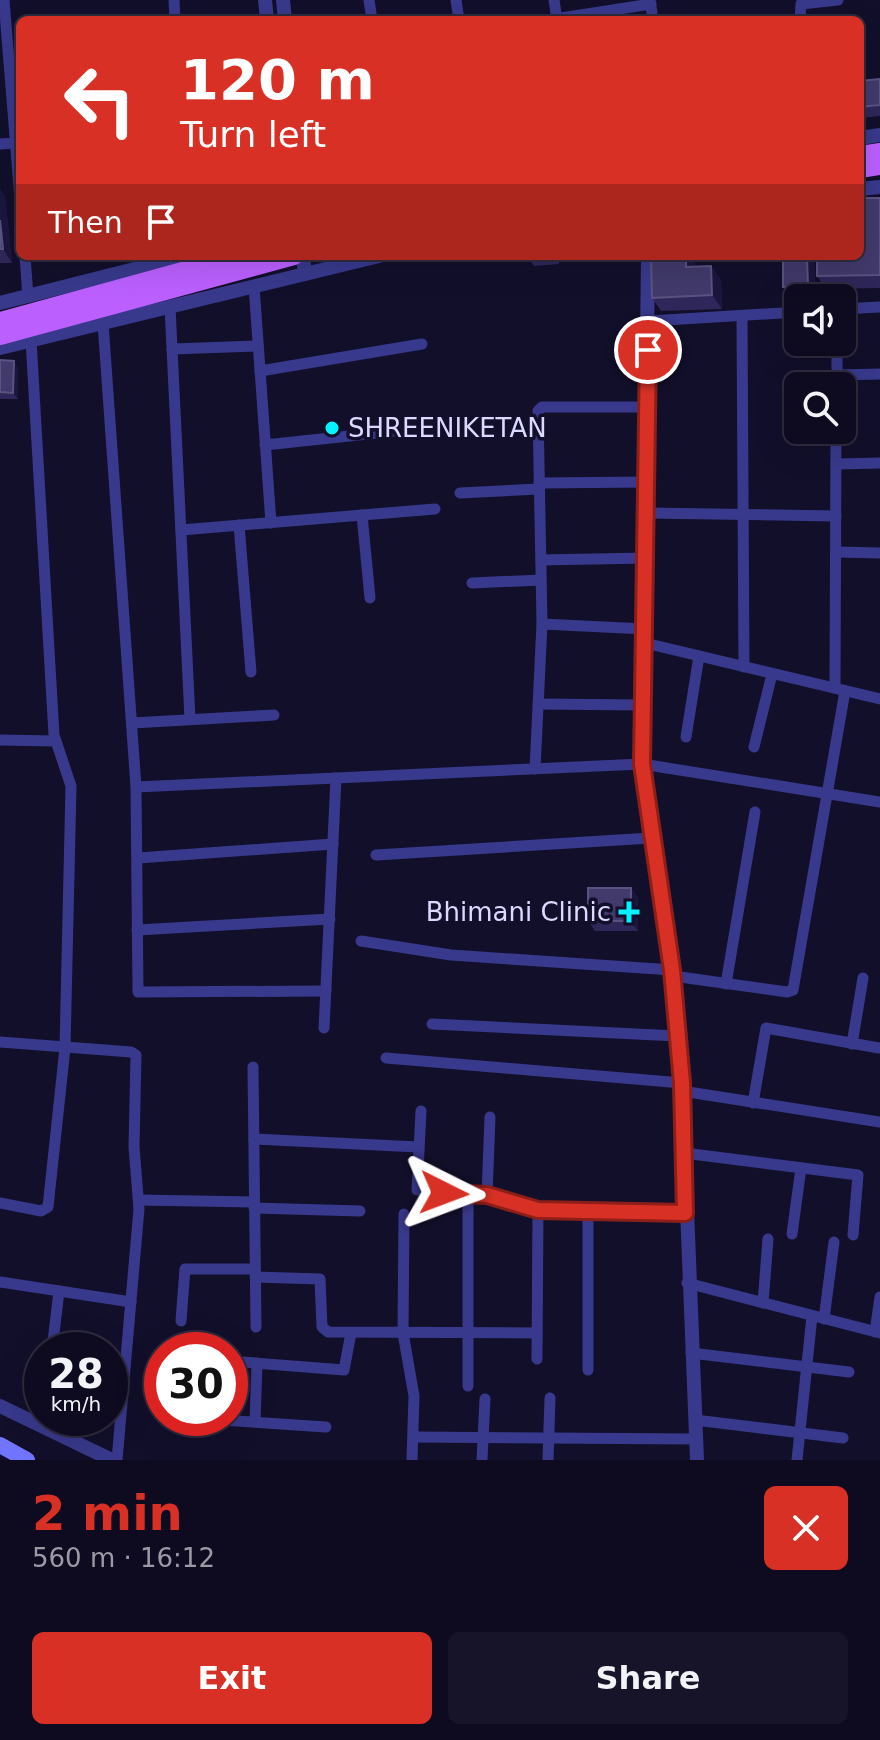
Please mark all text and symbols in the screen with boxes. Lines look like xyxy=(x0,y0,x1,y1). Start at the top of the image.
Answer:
text: 120 m xyxy=(180,47,375,112)
icon: left xyxy=(48,48,152,152)
text: Turn left xyxy=(180,114,326,155)
icon: arrive xyxy=(139,200,183,244)
text: Then xyxy=(48,205,123,240)
map controls xyxy=(784,284,856,444)
button: sound xyxy=(784,284,856,356)
pin xyxy=(614,316,682,384)
icon: arrive xyxy=(626,328,670,372)
button: search xyxy=(784,372,856,444)
place label: SHREENIKETAN xyxy=(348,413,547,443)
marker: SHREENIKETAN xyxy=(323,419,341,437)
place label: Bhimani Clinic xyxy=(426,897,611,927)
marker: Bhimani Clinic xyxy=(618,901,640,923)
position arrow xyxy=(402,1151,486,1235)
speed limit sign: 30 xyxy=(144,1332,248,1436)
text: 28 xyxy=(48,1351,104,1397)
text: km/h xyxy=(51,1392,101,1416)
text: 2 min xyxy=(32,1485,183,1541)
button: close xyxy=(764,1486,848,1570)
text: 560 m · 16:12 xyxy=(32,1543,215,1573)
button: Exit xyxy=(32,1632,432,1724)
button: Share xyxy=(448,1632,848,1724)

